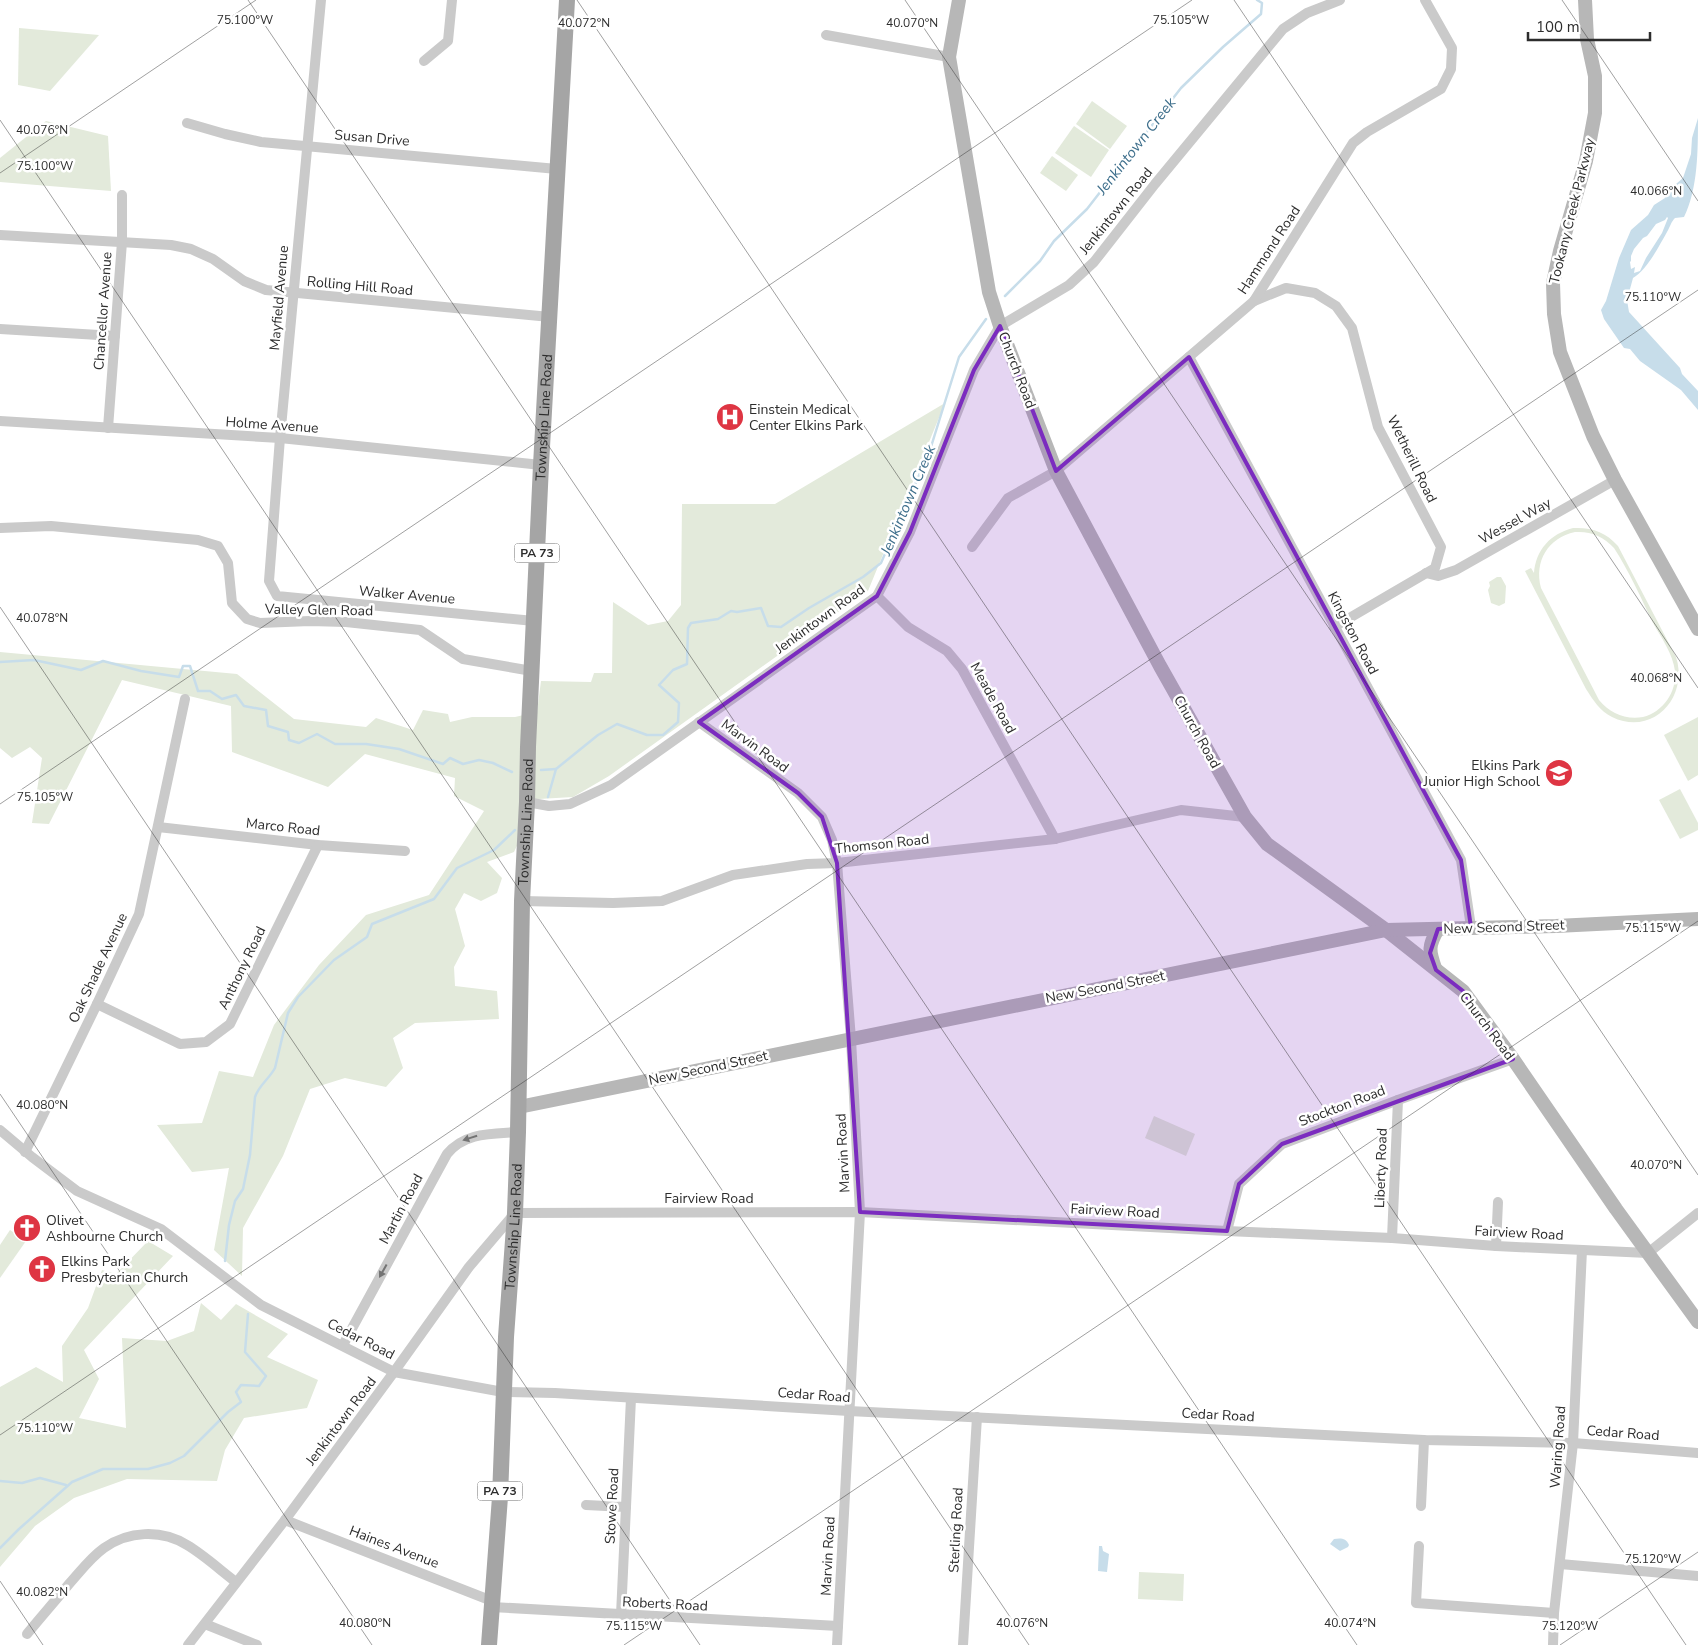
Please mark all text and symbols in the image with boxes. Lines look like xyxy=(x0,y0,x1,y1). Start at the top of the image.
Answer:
scale bar xyxy=(1528,10,1650,42)
text: 75.100°W xyxy=(217,12,273,28)
text: 75.105°W xyxy=(1153,12,1209,28)
text: 40.072°N xyxy=(558,15,610,31)
text: 40.070°N xyxy=(886,15,938,31)
text: 100 m xyxy=(1536,17,1580,37)
water label: Jenkintown Creek xyxy=(1091,93,1181,199)
text: 40.076°N xyxy=(16,122,68,138)
street label: Susan Drive xyxy=(334,125,410,151)
street label: Tookany Creek Parkway xyxy=(1545,135,1600,286)
text: 75.100°W xyxy=(17,158,73,174)
street label: Jenkintown Road xyxy=(1074,164,1157,259)
text: 40.066°N xyxy=(1630,183,1682,199)
street label: Hammond Road xyxy=(1233,202,1305,298)
street label: Mayfield Avenue xyxy=(265,245,293,351)
street label: Chancellor Avenue xyxy=(89,251,117,371)
street label: Rolling Hill Road xyxy=(306,272,414,300)
text: 75.110°W xyxy=(1625,289,1681,305)
street label: Church Road xyxy=(994,329,1040,411)
street label: Township Line Road xyxy=(531,354,557,481)
place label: Einstein Medical Center Elkins Park xyxy=(749,400,864,435)
hospital icon: Einstein Medical Center Elkins Park xyxy=(715,402,745,432)
street label: Holme Avenue xyxy=(225,412,319,438)
street label: Wetherill Road xyxy=(1383,412,1441,506)
water label: Jenkintown Creek xyxy=(875,441,940,559)
street label: Wessel Way xyxy=(1475,493,1555,549)
road number: PA 73 xyxy=(514,544,560,562)
street label: Jenkintown Road xyxy=(771,580,869,659)
street label: Walker Avenue xyxy=(358,581,456,609)
street label: Kingston Road xyxy=(1323,588,1383,678)
street label: Valley Glen Road xyxy=(264,600,373,620)
text: 40.078°N xyxy=(16,610,68,626)
street label: Meade Road xyxy=(966,659,1020,737)
text: 40.068°N xyxy=(1630,670,1682,686)
street label: Church Road xyxy=(1169,692,1225,772)
street label: Marvin Road xyxy=(717,715,793,777)
place label: Elkins Park Junior High School xyxy=(1423,756,1541,791)
street label: Township Line Road xyxy=(513,758,537,886)
school or university icon: Elkins Park Junior High School xyxy=(1544,758,1574,788)
text: 75.105°W xyxy=(17,789,73,805)
street label: Marco Road xyxy=(245,814,321,840)
street label: Thomson Road xyxy=(834,830,930,858)
street label: Oak Shade Avenue xyxy=(64,910,132,1026)
street label: New Second Street xyxy=(1443,915,1565,939)
text: 75.115°W xyxy=(1625,920,1681,936)
street label: Anthony Road xyxy=(214,923,270,1013)
street label: New Second Street xyxy=(1044,966,1166,1008)
street label: Church Road xyxy=(1455,988,1519,1064)
street label: New Second Street xyxy=(647,1046,769,1090)
street label: Stockton Road xyxy=(1296,1081,1388,1131)
text: 40.080°N xyxy=(16,1097,68,1113)
street label: Marvin Road xyxy=(831,1113,855,1193)
street label: Liberty Road xyxy=(1370,1128,1392,1208)
one-way arrow xyxy=(463,1134,478,1142)
text: 40.070°N xyxy=(1630,1157,1682,1173)
street label: Township Line Road xyxy=(500,1163,526,1291)
street label: Martin Road xyxy=(375,1171,427,1247)
street label: Fairview Road xyxy=(664,1189,754,1208)
street label: Fairview Road xyxy=(1070,1199,1160,1223)
place label: Olivet Ashbourne Church xyxy=(46,1211,163,1246)
church icon: Olivet Ashbourne Church xyxy=(12,1213,42,1243)
street label: Fairview Road xyxy=(1474,1221,1564,1245)
place label: Elkins Park Presbyterian Church xyxy=(61,1252,188,1287)
church icon: Elkins Park Presbyterian Church xyxy=(27,1254,57,1284)
one-way arrow xyxy=(379,1264,387,1278)
street label: Cedar Road xyxy=(324,1314,398,1364)
street label: Jenkintown Road xyxy=(301,1373,381,1470)
street label: Cedar Road xyxy=(777,1383,851,1407)
street label: Cedar Road xyxy=(1181,1404,1255,1426)
street label: Waring Road xyxy=(1546,1405,1570,1489)
text: 75.110°W xyxy=(17,1420,73,1436)
street label: Cedar Road xyxy=(1586,1421,1660,1445)
street label: Stowe Road xyxy=(601,1467,623,1545)
road number: PA 73 xyxy=(478,1482,522,1500)
street label: Sterling Road xyxy=(944,1487,968,1573)
street label: Marvin Road xyxy=(816,1516,840,1596)
street label: Haines Avenue xyxy=(346,1521,442,1573)
text: 75.120°W xyxy=(1625,1551,1681,1567)
text: 40.082°N xyxy=(16,1584,68,1600)
street label: Roberts Road xyxy=(622,1592,708,1616)
text: 40.080°N xyxy=(339,1615,391,1631)
text: 40.076°N xyxy=(996,1615,1048,1631)
text: 40.074°N xyxy=(1324,1615,1376,1631)
text: 75.115°W xyxy=(606,1618,662,1634)
text: 75.120°W xyxy=(1542,1618,1598,1634)

